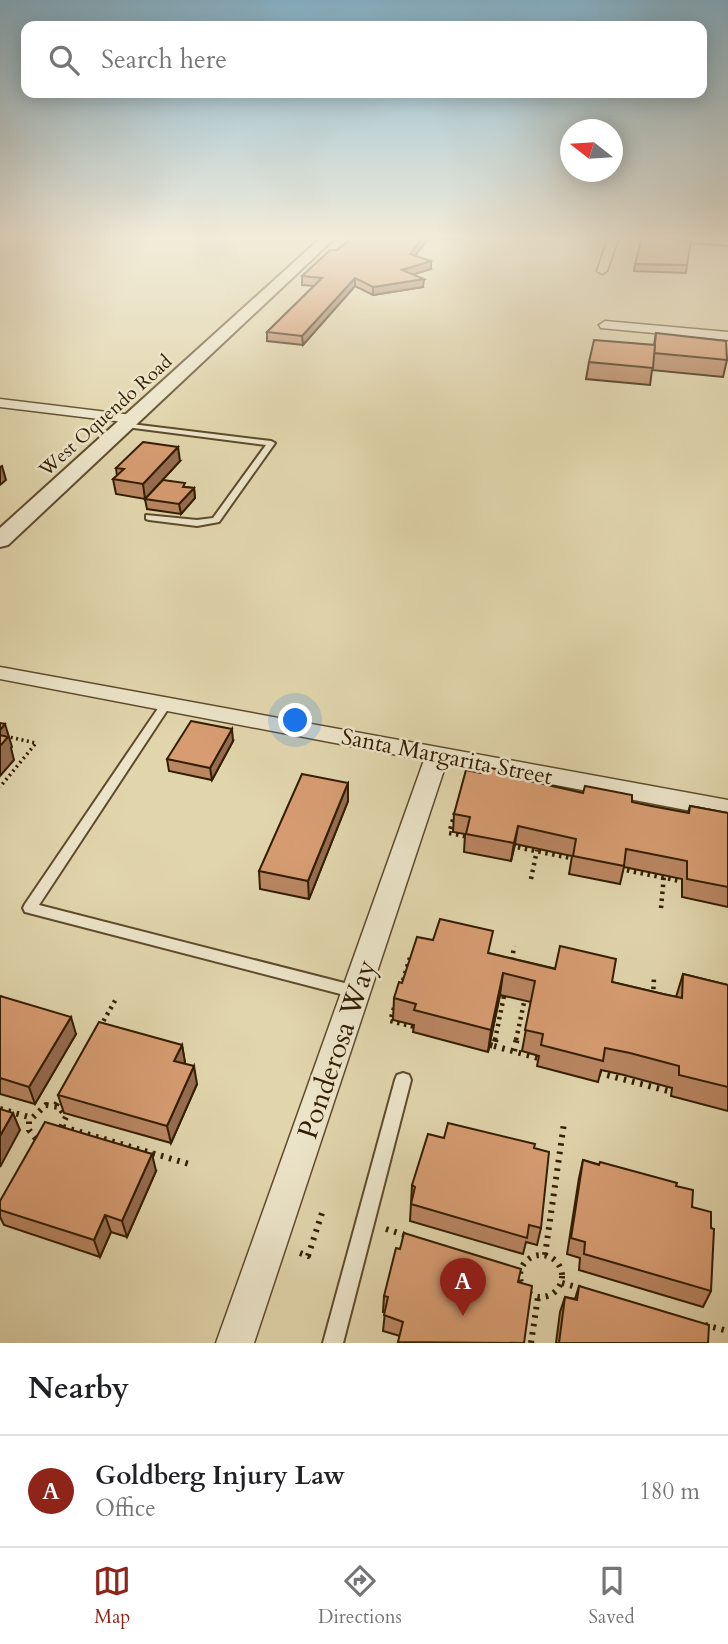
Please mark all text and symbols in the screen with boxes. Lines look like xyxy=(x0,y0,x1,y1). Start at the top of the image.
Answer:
search box xyxy=(21,21,707,98)
icon: search xyxy=(45,41,83,79)
text: Search here xyxy=(101,42,227,77)
north arrow xyxy=(560,119,623,182)
street label: West Oquendo Road xyxy=(33,349,178,483)
your location xyxy=(278,703,312,737)
street label: Santa Margarita Street xyxy=(339,721,555,792)
street label: Ponderosa Way xyxy=(288,954,385,1144)
pin: A xyxy=(440,1258,486,1316)
text: Nearby xyxy=(28,1368,129,1409)
text: Goldberg Injury Law xyxy=(95,1458,345,1493)
text: A xyxy=(42,1476,60,1507)
text: 180 m xyxy=(639,1476,700,1507)
text: Office xyxy=(95,1493,156,1524)
tab: Map xyxy=(93,1562,131,1630)
tab: Directions xyxy=(318,1562,402,1630)
tab: Saved xyxy=(589,1562,635,1630)

